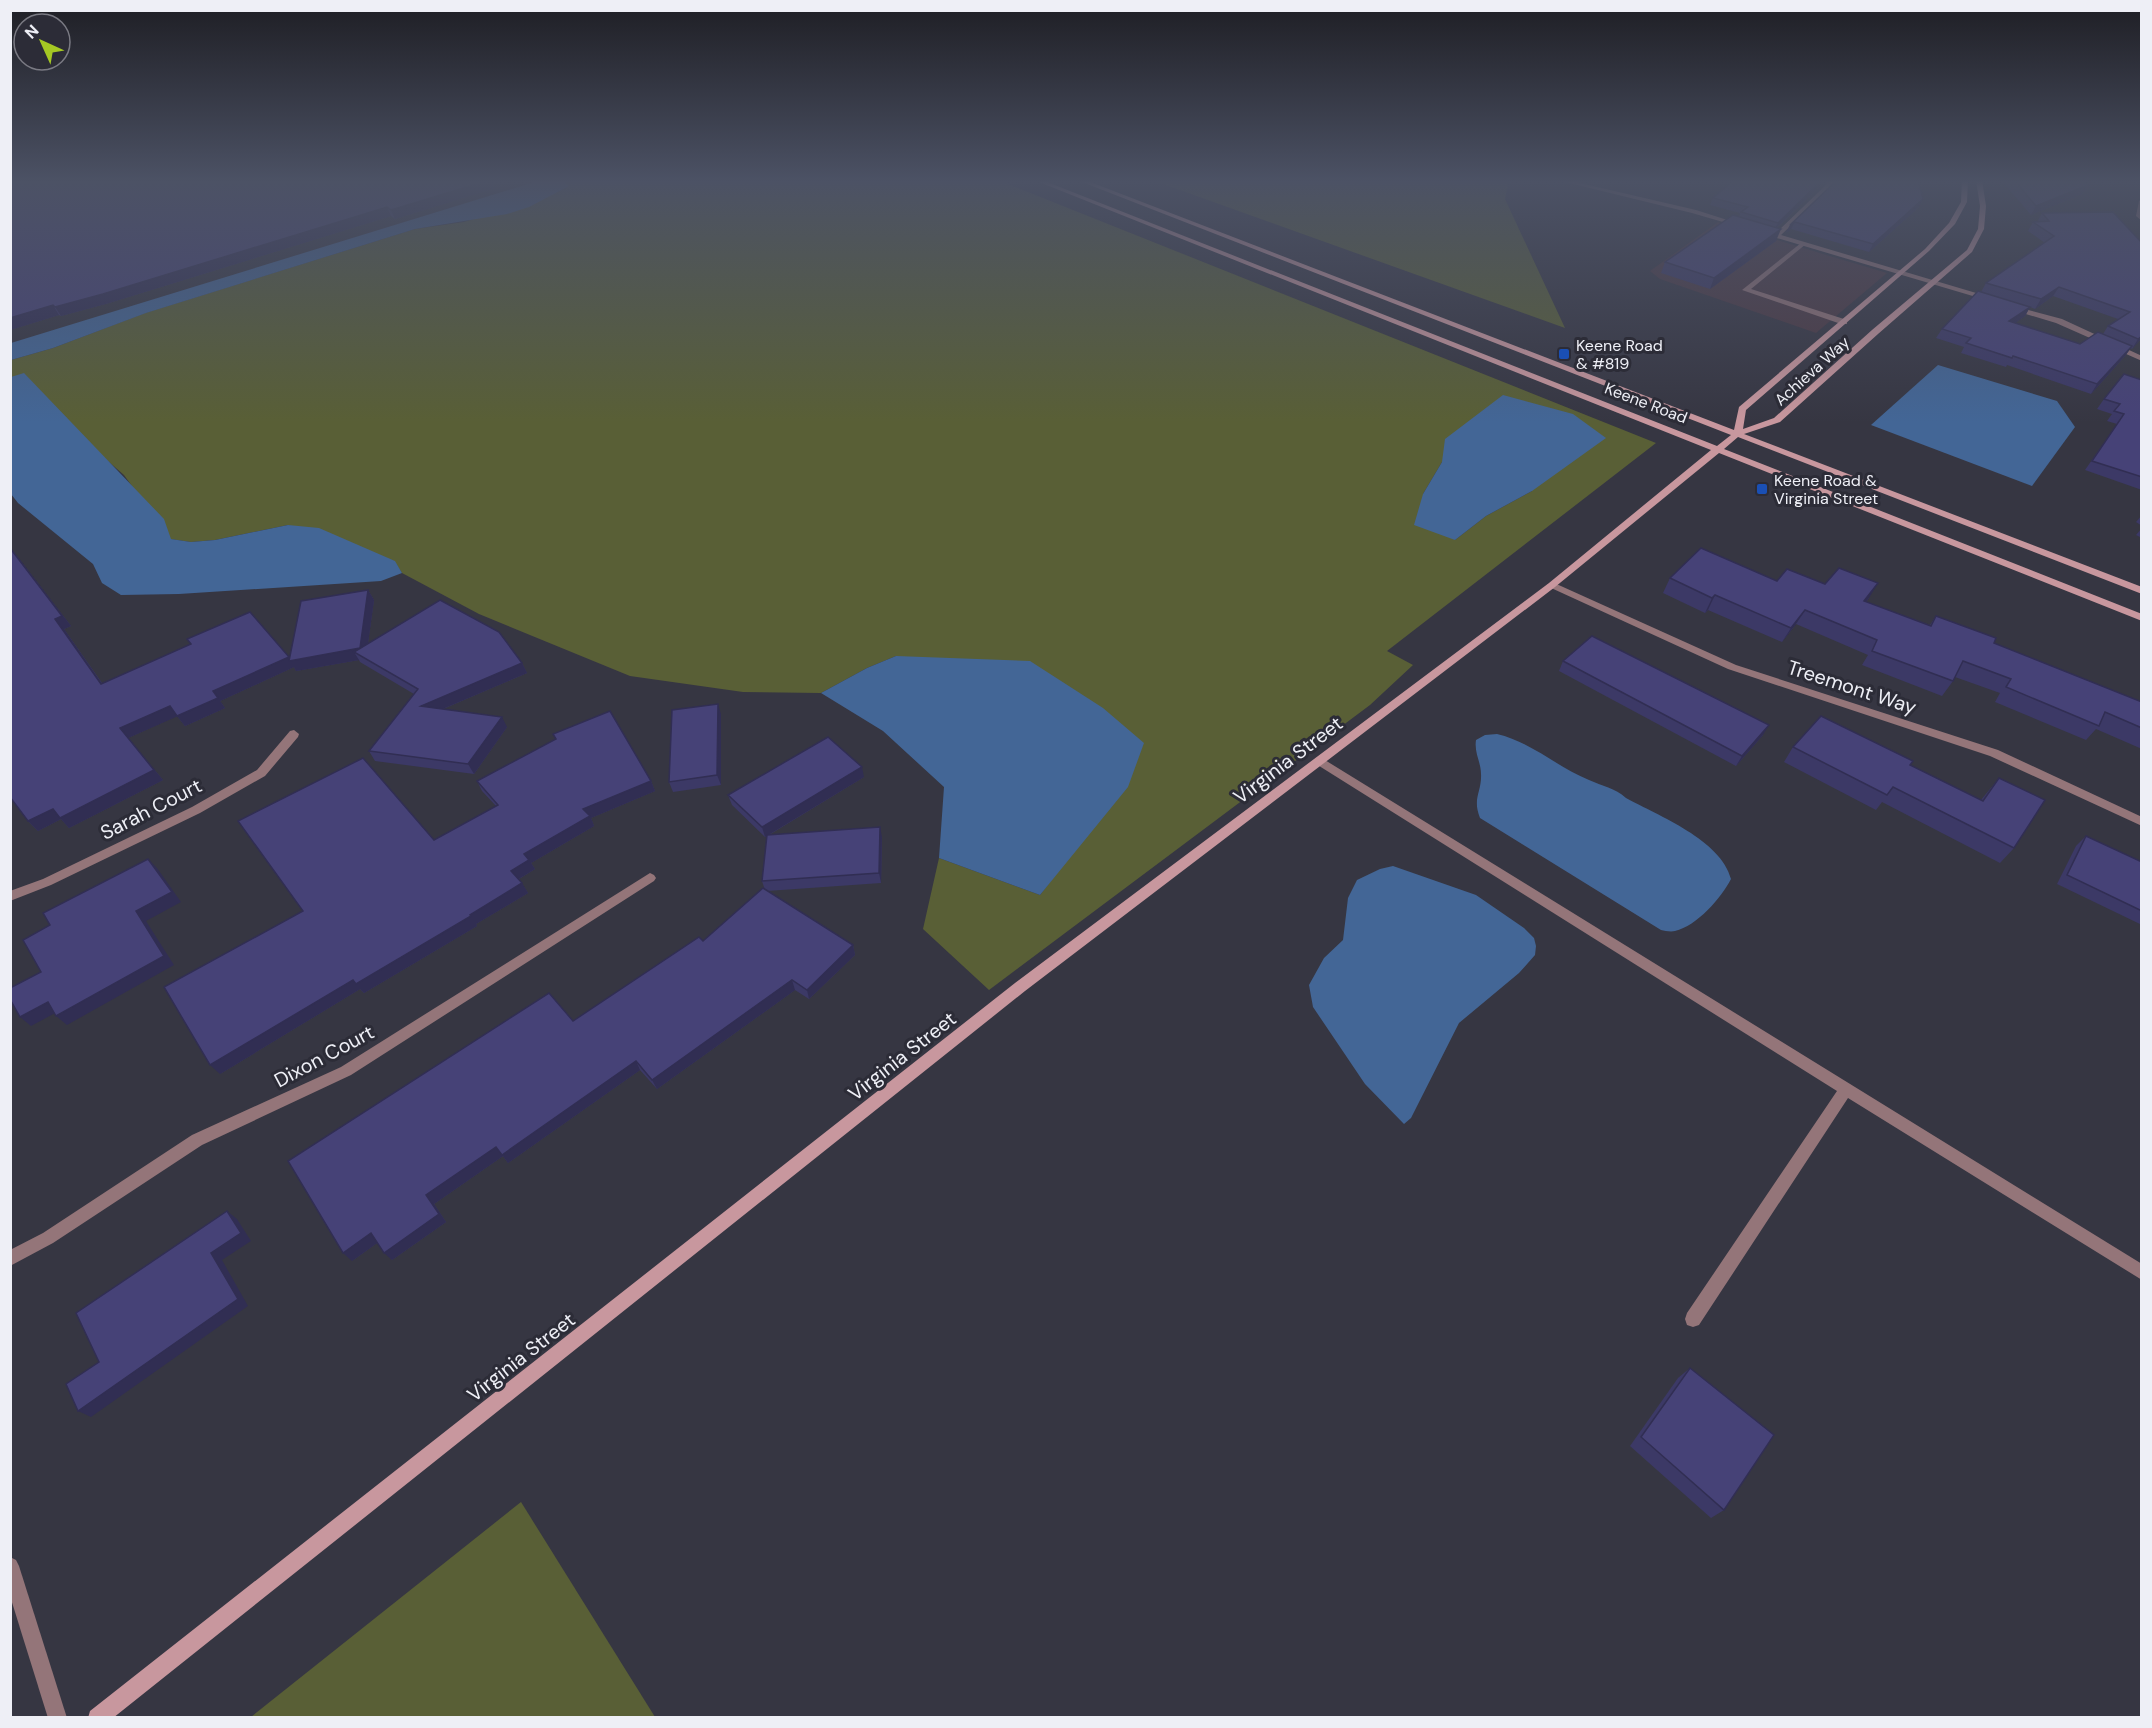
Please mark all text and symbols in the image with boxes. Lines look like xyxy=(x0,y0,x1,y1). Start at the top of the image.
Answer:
north arrow xyxy=(12,12,72,72)
text: N xyxy=(20,20,43,43)
street label: Achieva Way xyxy=(1770,332,1854,410)
place label: Keene Road & #819 xyxy=(1576,335,1663,374)
marker: Keene Road & #819 xyxy=(1557,347,1571,361)
street label: Keene Road xyxy=(1602,378,1690,428)
place label: Keene Road & Virginia Street xyxy=(1774,470,1878,509)
marker: Keene Road & Virginia Street xyxy=(1755,482,1769,496)
street label: Treemont Way xyxy=(1784,654,1920,720)
street label: Virginia Street xyxy=(1228,710,1348,810)
street label: Sarah Court xyxy=(96,772,206,846)
street label: Virginia Street xyxy=(843,1006,962,1106)
street label: Dixon Court xyxy=(270,1019,379,1093)
street label: Virginia Street xyxy=(462,1307,581,1407)

